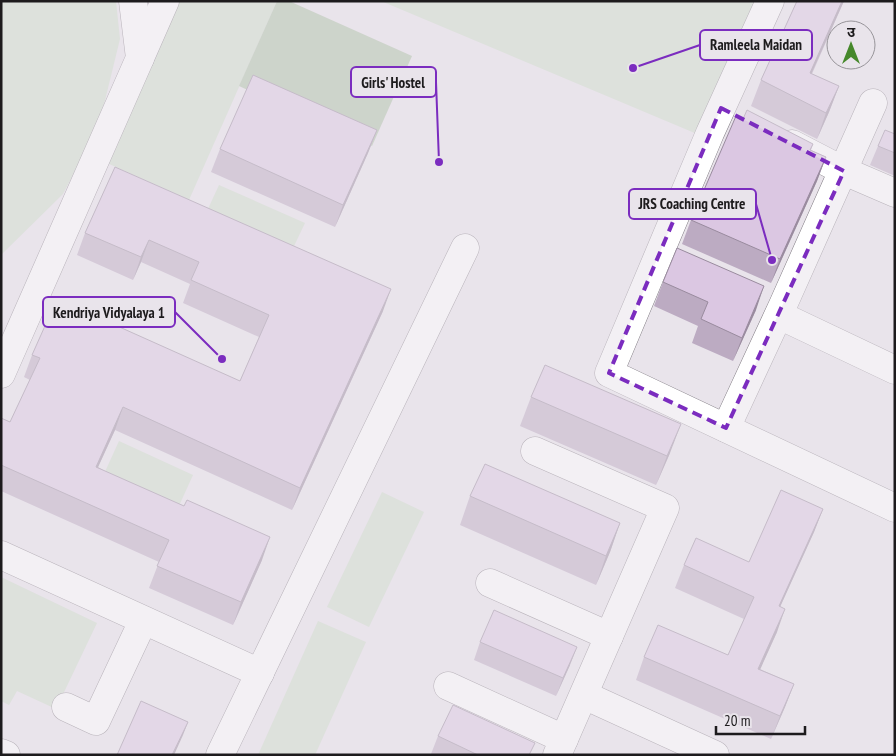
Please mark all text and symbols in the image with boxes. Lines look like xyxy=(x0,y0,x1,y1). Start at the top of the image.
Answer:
north arrow xyxy=(826,20,876,70)
text: उ xyxy=(847,23,856,41)
callout: Ramleela Maidan xyxy=(700,30,812,60)
text: Ramleela Maidan xyxy=(710,35,802,54)
callout: Girls' Hostel xyxy=(351,67,436,97)
text: Girls' Hostel xyxy=(361,73,425,92)
callout: JRS Coaching Centre xyxy=(629,189,756,219)
text: JRS Coaching Centre xyxy=(637,194,746,213)
callout: Kendriya Vidyalaya 1 xyxy=(43,297,175,327)
text: Kendriya Vidyalaya 1 xyxy=(53,303,165,322)
scale bar xyxy=(716,704,805,736)
text: 20 m xyxy=(724,711,750,730)

